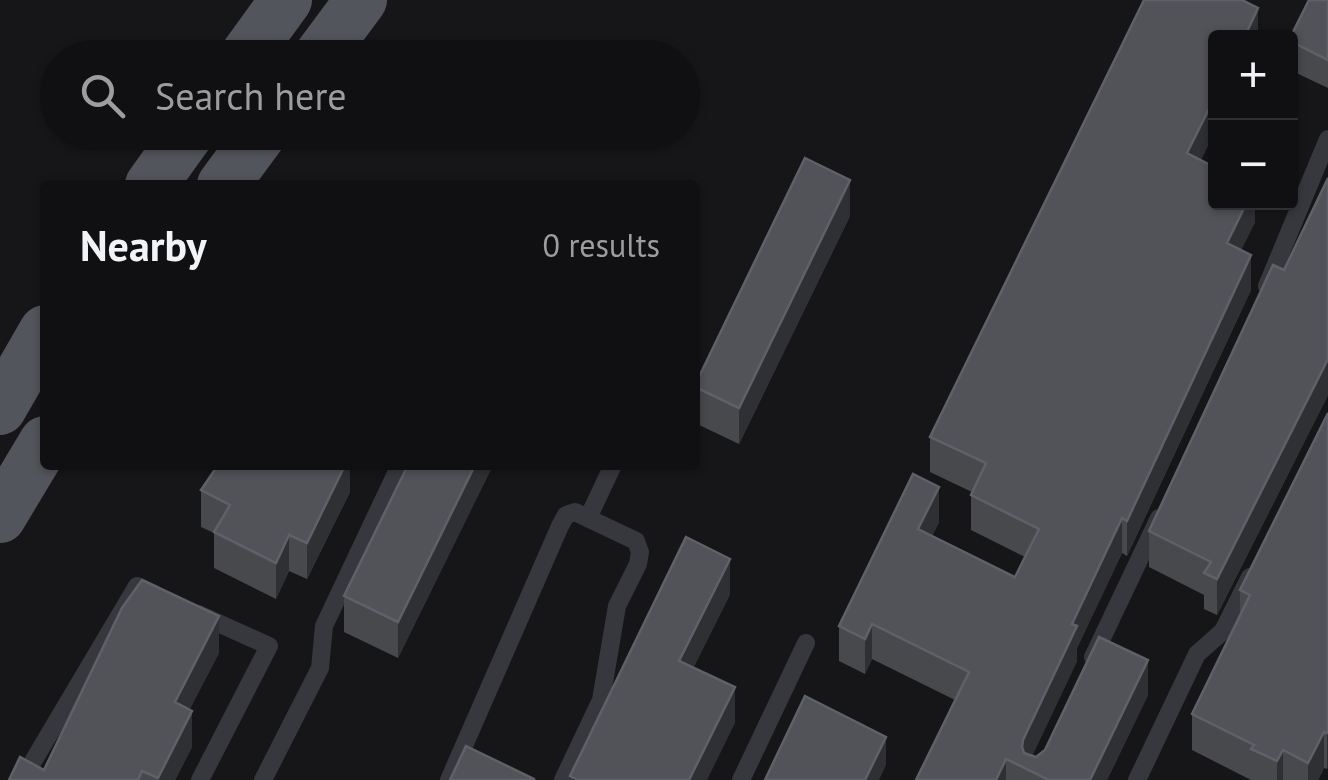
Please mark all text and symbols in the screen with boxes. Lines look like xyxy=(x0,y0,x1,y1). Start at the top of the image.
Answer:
map controls xyxy=(1208,30,1298,210)
button: + xyxy=(1208,30,1298,120)
search box xyxy=(40,40,700,150)
icon: search xyxy=(75,68,130,123)
text: Search here xyxy=(155,71,347,120)
button: − xyxy=(1208,120,1298,210)
text: Nearby xyxy=(80,218,207,273)
text: 0 results xyxy=(542,224,660,266)

